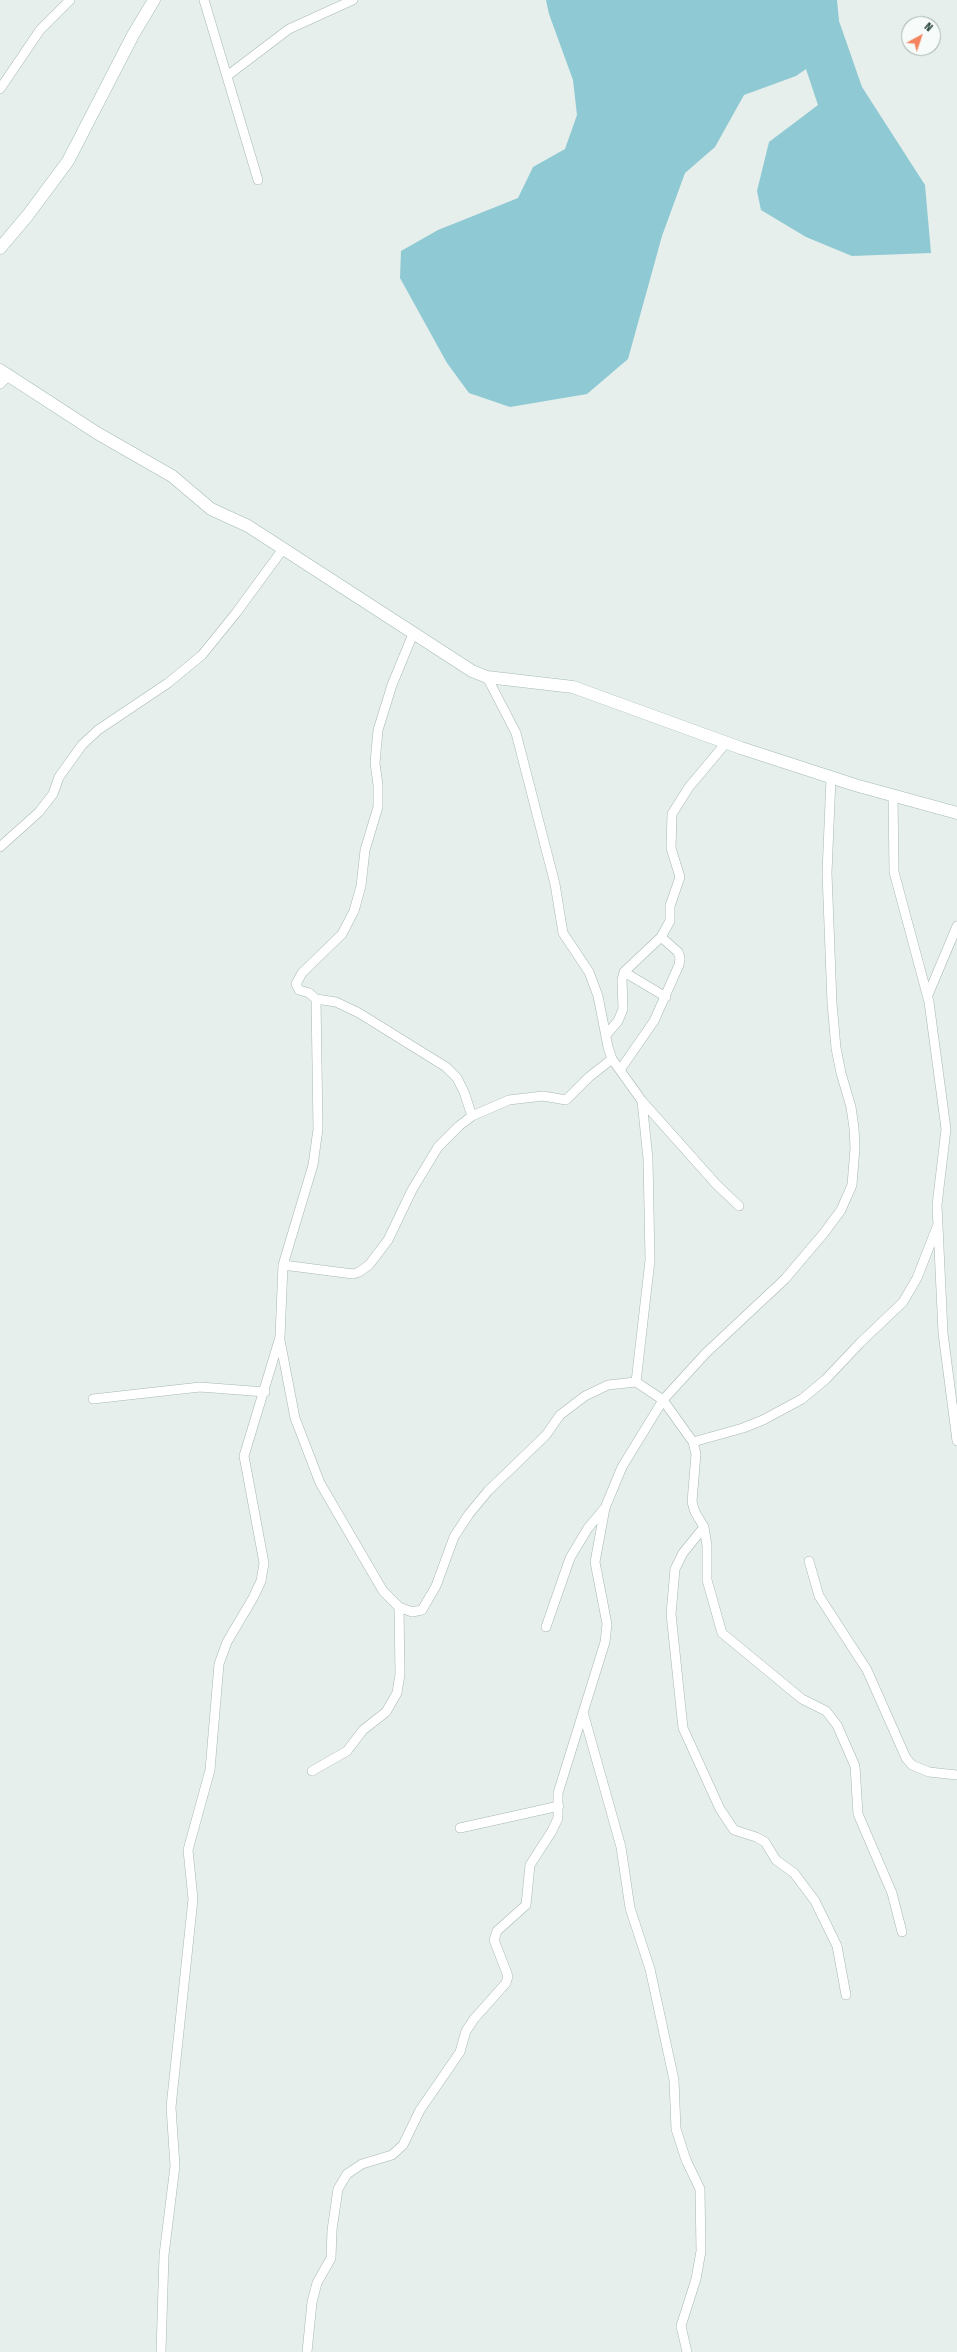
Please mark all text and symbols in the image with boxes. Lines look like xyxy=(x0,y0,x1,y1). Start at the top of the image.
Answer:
north arrow xyxy=(901,16,941,56)
text: N xyxy=(922,20,935,34)

